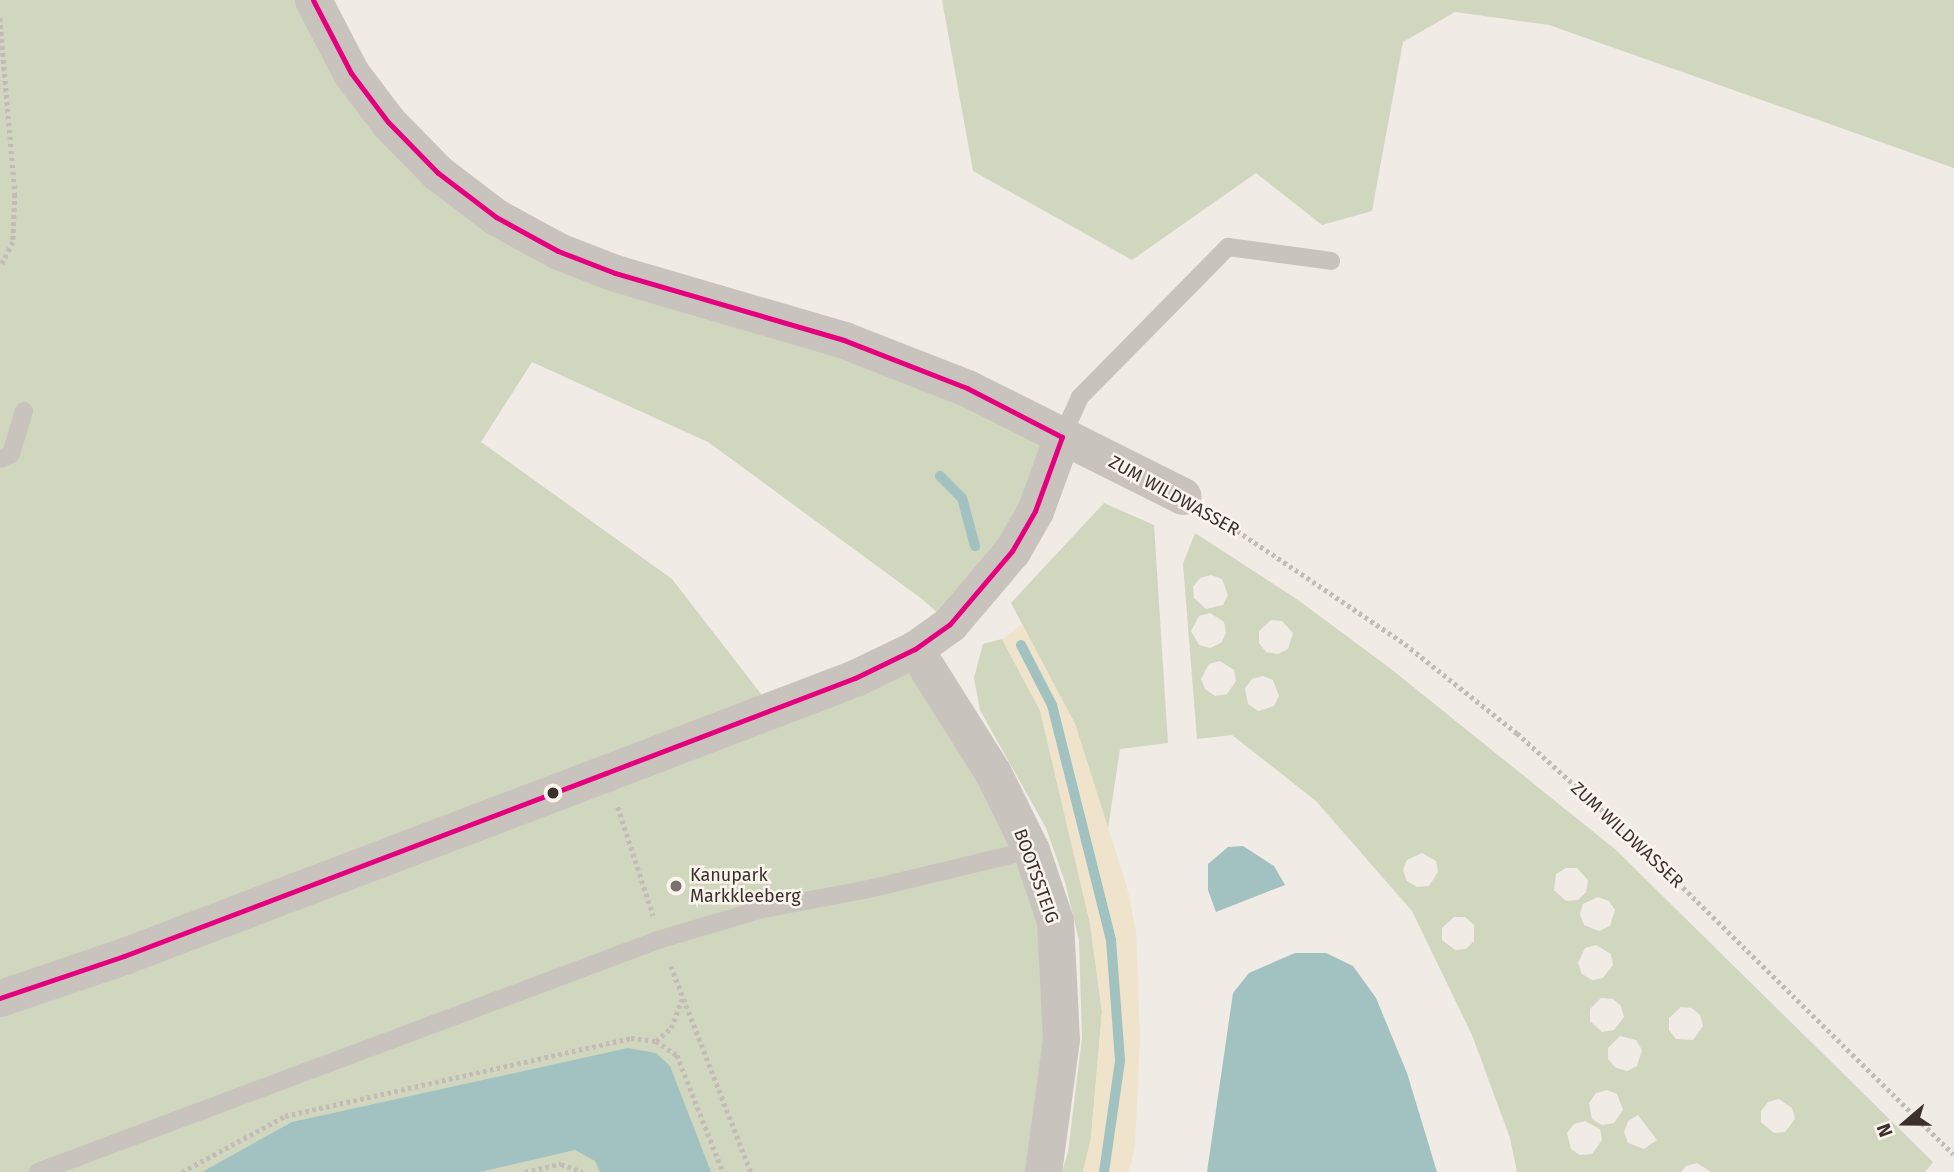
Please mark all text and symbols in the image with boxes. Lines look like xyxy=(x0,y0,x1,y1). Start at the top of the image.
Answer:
street label: ZUM WILDWASSER xyxy=(1105,451,1243,541)
street label: ZUM WILDWASSER xyxy=(1566,777,1688,893)
unlabelled marker xyxy=(546,786,560,800)
street label: BOOTSSTEIG xyxy=(1009,826,1063,926)
place label: Kanupark Markkleeberg xyxy=(690,865,801,908)
marker: Kanupark Markkleeberg xyxy=(668,878,684,894)
north arrow xyxy=(1870,1088,1940,1158)
text: N xyxy=(1872,1121,1898,1140)

